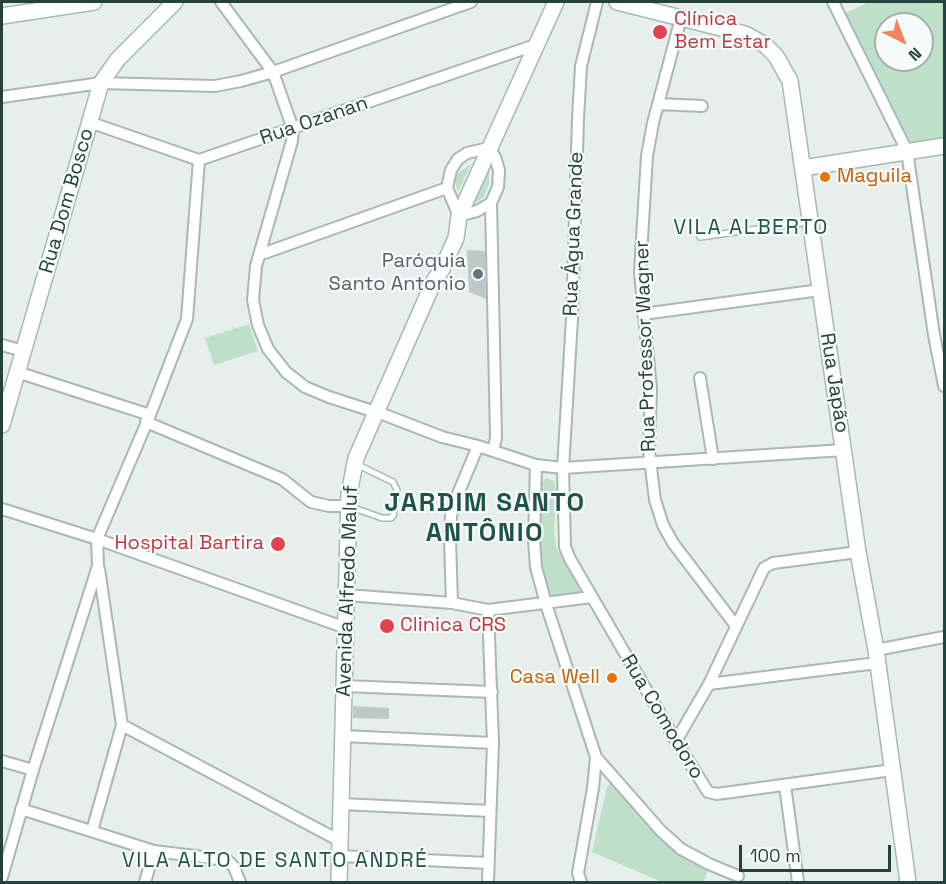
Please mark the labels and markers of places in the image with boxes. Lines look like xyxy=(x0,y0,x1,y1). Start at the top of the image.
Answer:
place label: Clínica Bem Estar xyxy=(674,8,771,55)
marker: Clínica Bem Estar xyxy=(651,23,669,41)
place label: Maguila xyxy=(837,165,912,189)
marker: Maguila xyxy=(818,170,832,184)
place label: Paróquia Santo Antonio xyxy=(329,250,466,297)
marker: Paróquia Santo Antonio xyxy=(471,267,485,281)
place label: Hospital Bartira xyxy=(114,532,264,556)
marker: Hospital Bartira xyxy=(269,535,287,553)
place label: Clinica CRS xyxy=(400,614,506,638)
marker: Clinica CRS xyxy=(378,617,396,635)
place label: Casa Well xyxy=(510,666,600,690)
marker: Casa Well xyxy=(605,671,619,685)

